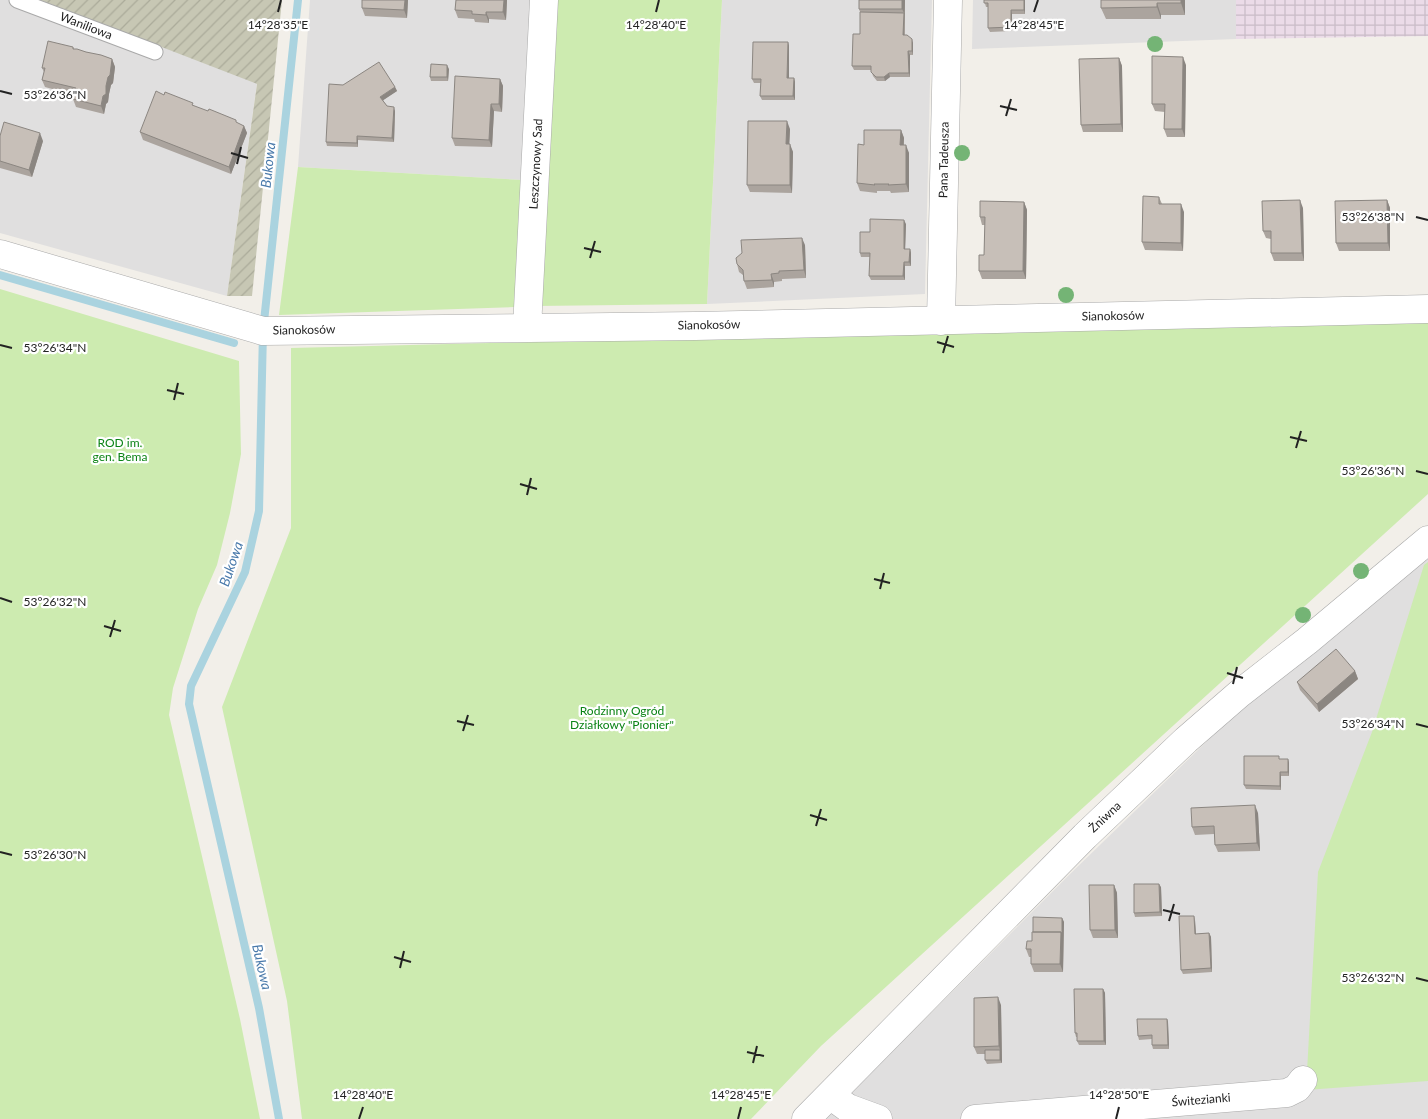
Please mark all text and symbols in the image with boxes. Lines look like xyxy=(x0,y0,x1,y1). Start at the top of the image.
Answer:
street label: Waniliowa xyxy=(58,9,115,42)
text: 14°28'35"E xyxy=(248,17,308,32)
text: 14°28'40"E xyxy=(626,17,686,32)
text: 14°28'45"E xyxy=(1004,17,1064,32)
text: 53°26'36"N xyxy=(24,87,86,102)
street label: Leszczynowy Sad xyxy=(526,118,545,210)
street label: Pana Tadeusza xyxy=(935,122,952,198)
water label: Bukowa xyxy=(257,141,278,189)
text: 53°26'38"N xyxy=(1342,209,1404,224)
street label: Sianokosów xyxy=(1082,307,1145,324)
street label: Sianokosów xyxy=(678,316,741,333)
street label: Sianokosów xyxy=(273,321,336,338)
text: 53°26'34"N xyxy=(24,340,86,355)
park label: ROD im. gen. Bema xyxy=(93,435,147,464)
text: 53°26'36"N xyxy=(1342,463,1404,478)
water label: Bukowa xyxy=(215,539,246,588)
text: 53°26'32"N xyxy=(24,594,86,609)
park label: Rodzinny Ogród Działkowy "Pionier" xyxy=(570,703,674,732)
text: 53°26'34"N xyxy=(1342,716,1404,731)
street label: Żniwna xyxy=(1085,798,1124,835)
text: 53°26'30"N xyxy=(24,847,86,862)
water label: Bukowa xyxy=(249,942,276,991)
text: 53°26'32"N xyxy=(1342,970,1404,985)
text: 14°28'40"E xyxy=(333,1087,393,1102)
text: 14°28'45"E xyxy=(711,1087,771,1102)
text: 14°28'50"E xyxy=(1089,1087,1149,1102)
street label: Świtezianki xyxy=(1171,1089,1231,1110)

